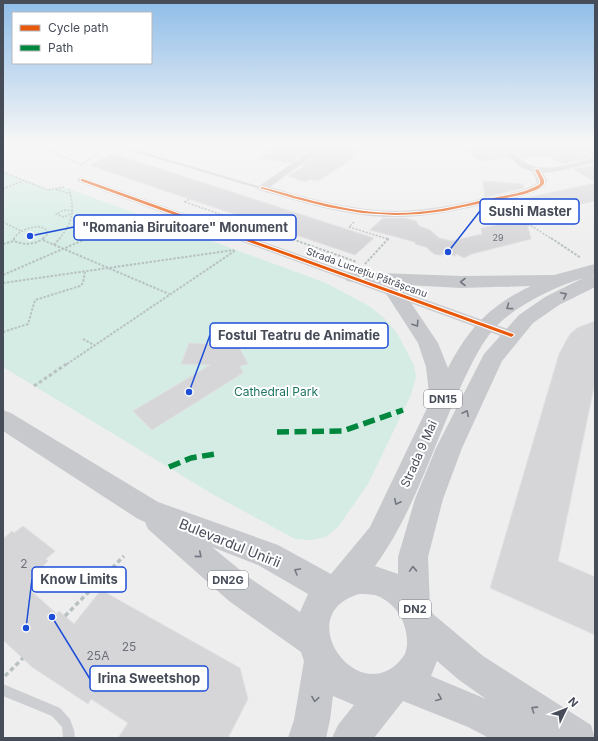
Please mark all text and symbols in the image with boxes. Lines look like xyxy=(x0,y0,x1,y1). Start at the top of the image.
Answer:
legend xyxy=(12,12,152,64)
text: Cycle path xyxy=(48,20,109,35)
text: Path xyxy=(48,40,73,55)
callout: Sushi Master xyxy=(480,199,579,224)
text: Sushi Master xyxy=(488,203,572,219)
callout: "Romania Biruitoare" Monument xyxy=(74,215,296,240)
text: "Romania Biruitoare" Monument xyxy=(82,219,288,235)
house number: 29 xyxy=(492,232,504,243)
street label: Strada Lucrețiu Pătrășcanu xyxy=(304,244,429,300)
one-way arrow xyxy=(460,278,466,286)
one-way arrow xyxy=(560,292,568,299)
one-way arrow xyxy=(506,302,513,309)
one-way arrow xyxy=(411,320,418,327)
callout: Fostul Teatru de Animatie xyxy=(210,323,388,348)
text: Fostul Teatru de Animatie xyxy=(218,327,380,343)
park label: Cathedral Park xyxy=(234,384,318,399)
road number: DN15 xyxy=(424,390,462,408)
one-way arrow xyxy=(461,410,469,417)
street label: Strada 9 Mai xyxy=(397,418,440,490)
one-way arrow xyxy=(394,498,402,506)
street label: Bulevardul Unirii xyxy=(177,514,283,571)
one-way arrow xyxy=(194,550,201,557)
house number: 2 xyxy=(20,556,28,571)
one-way arrow xyxy=(409,566,417,572)
callout: Know Limits xyxy=(32,567,126,592)
one-way arrow xyxy=(294,569,301,576)
text: Know Limits xyxy=(40,571,118,587)
road number: DN2G xyxy=(208,571,248,589)
road number: DN2 xyxy=(399,600,431,618)
house number: 25 xyxy=(122,639,136,654)
house number: 25A xyxy=(87,648,109,663)
callout: Irina Sweetshop xyxy=(90,666,208,691)
text: Irina Sweetshop xyxy=(98,670,200,686)
north arrow xyxy=(546,689,586,729)
one-way arrow xyxy=(435,693,442,701)
text: N xyxy=(565,694,581,710)
one-way arrow xyxy=(311,696,320,703)
one-way arrow xyxy=(531,707,538,714)

